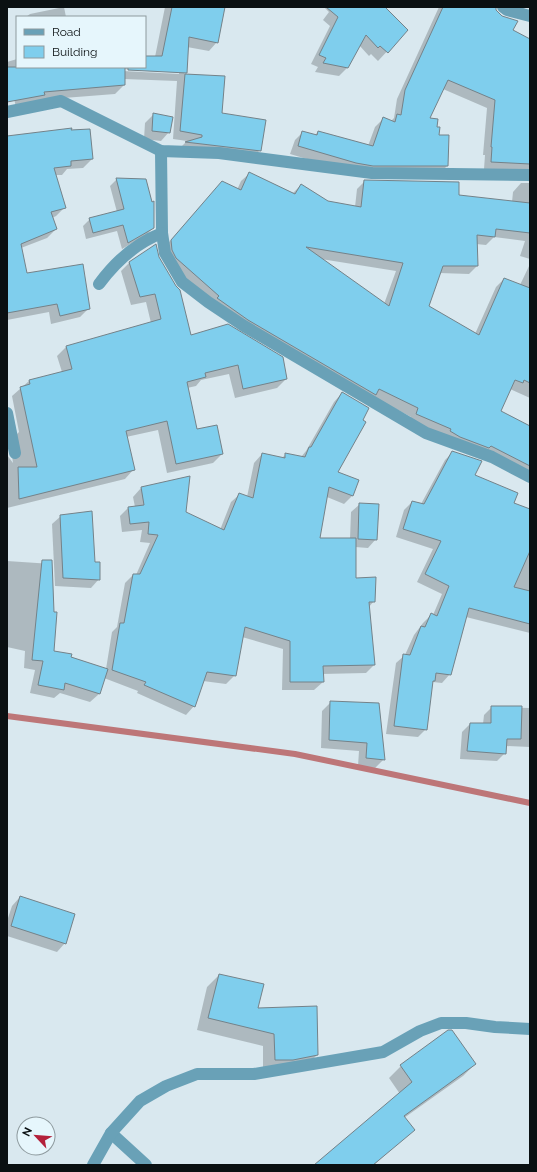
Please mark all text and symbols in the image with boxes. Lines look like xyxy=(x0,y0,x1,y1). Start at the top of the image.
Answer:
legend xyxy=(16,16,146,68)
text: Road xyxy=(52,25,81,39)
text: Building xyxy=(52,45,98,59)
north arrow xyxy=(16,1116,56,1156)
text: N xyxy=(20,1125,35,1138)

